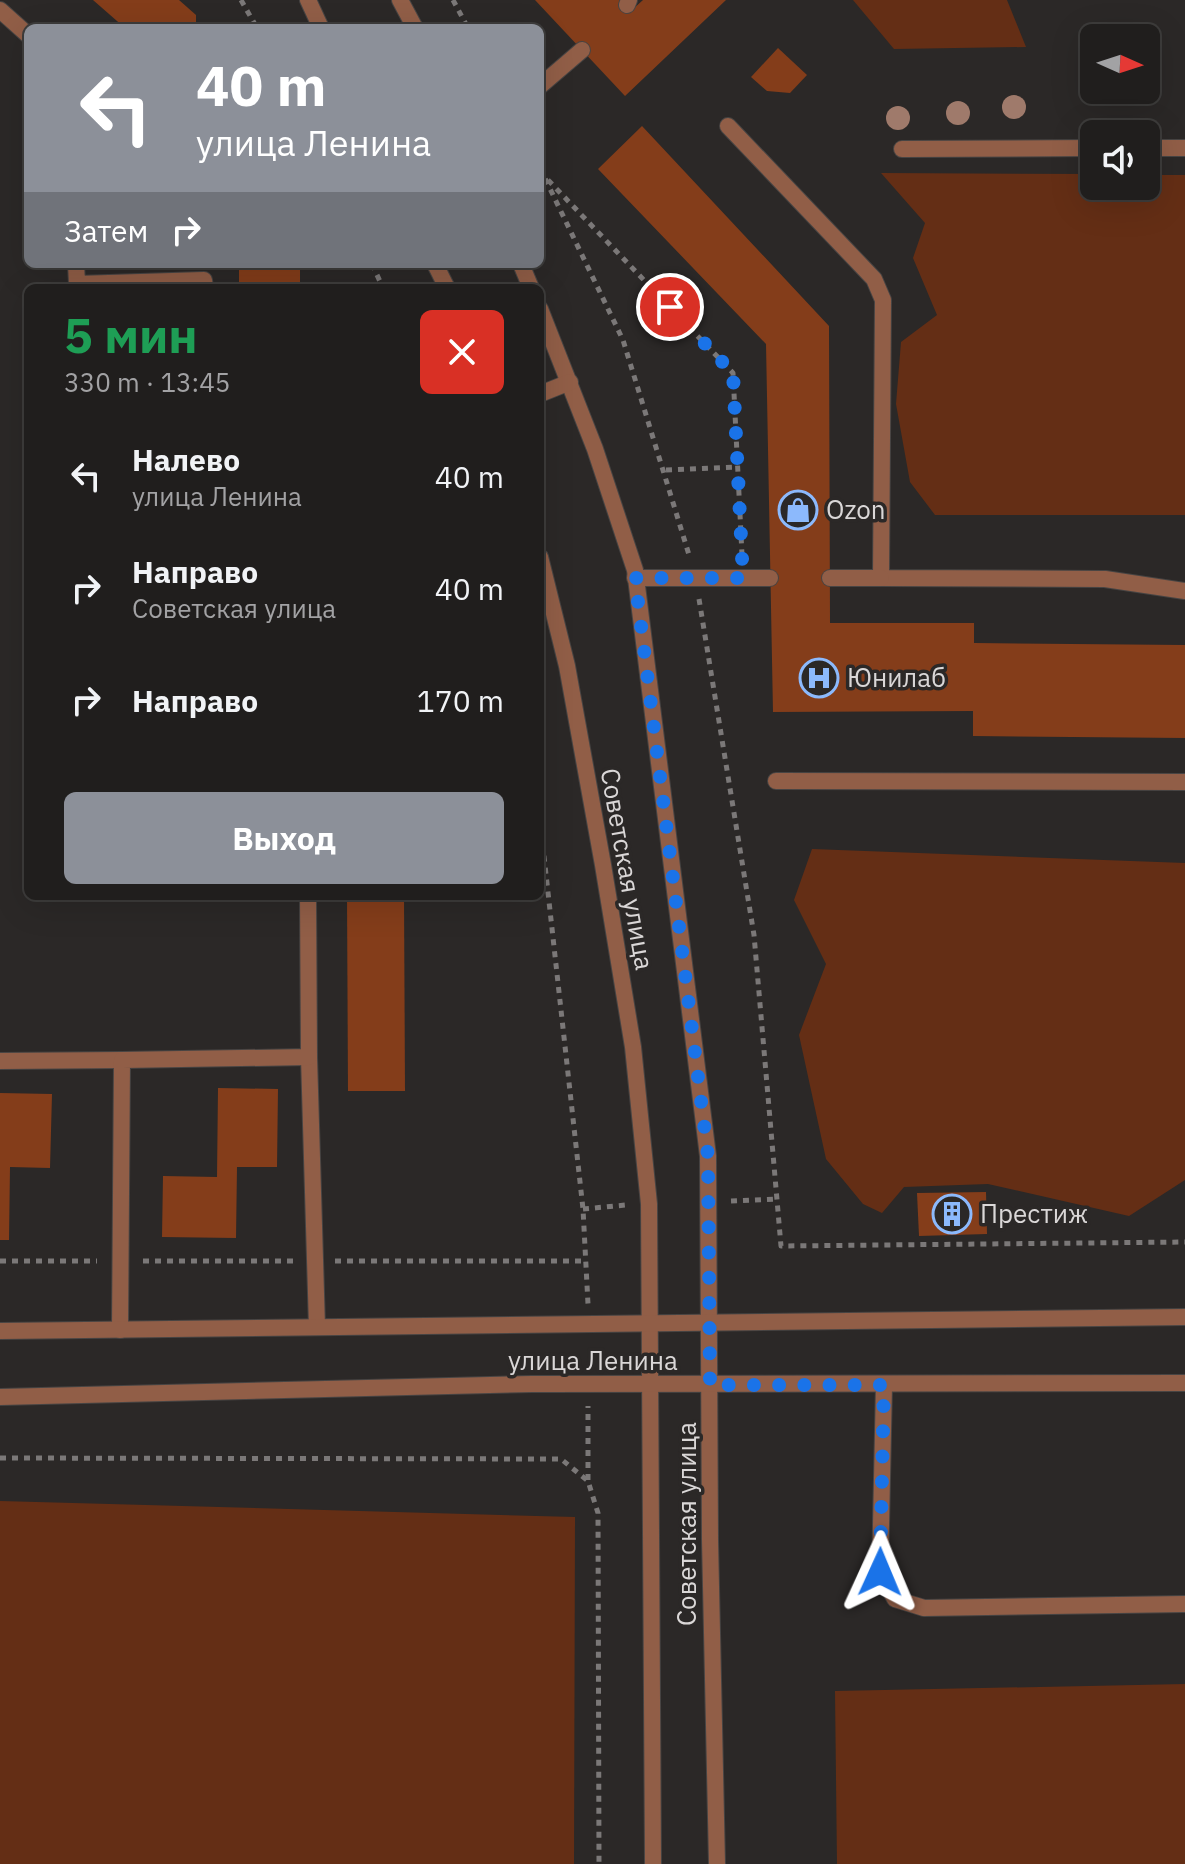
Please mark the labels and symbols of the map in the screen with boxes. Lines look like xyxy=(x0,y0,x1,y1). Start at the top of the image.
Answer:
north arrow xyxy=(1080,24,1160,104)
pin xyxy=(636,273,704,341)
shop icon: Ozon xyxy=(777,489,819,531)
place label: Ozon xyxy=(826,492,886,526)
hospital icon: Юнилаб xyxy=(798,657,840,699)
place label: Юнилаб xyxy=(847,660,946,694)
street label: Советская улица xyxy=(594,765,662,972)
building icon: Престиж xyxy=(931,1193,973,1235)
place label: Престиж xyxy=(980,1196,1088,1230)
street label: улица Ленина xyxy=(508,1343,678,1377)
street label: Советская улица xyxy=(669,1422,703,1626)
position arrow xyxy=(838,1530,922,1614)

